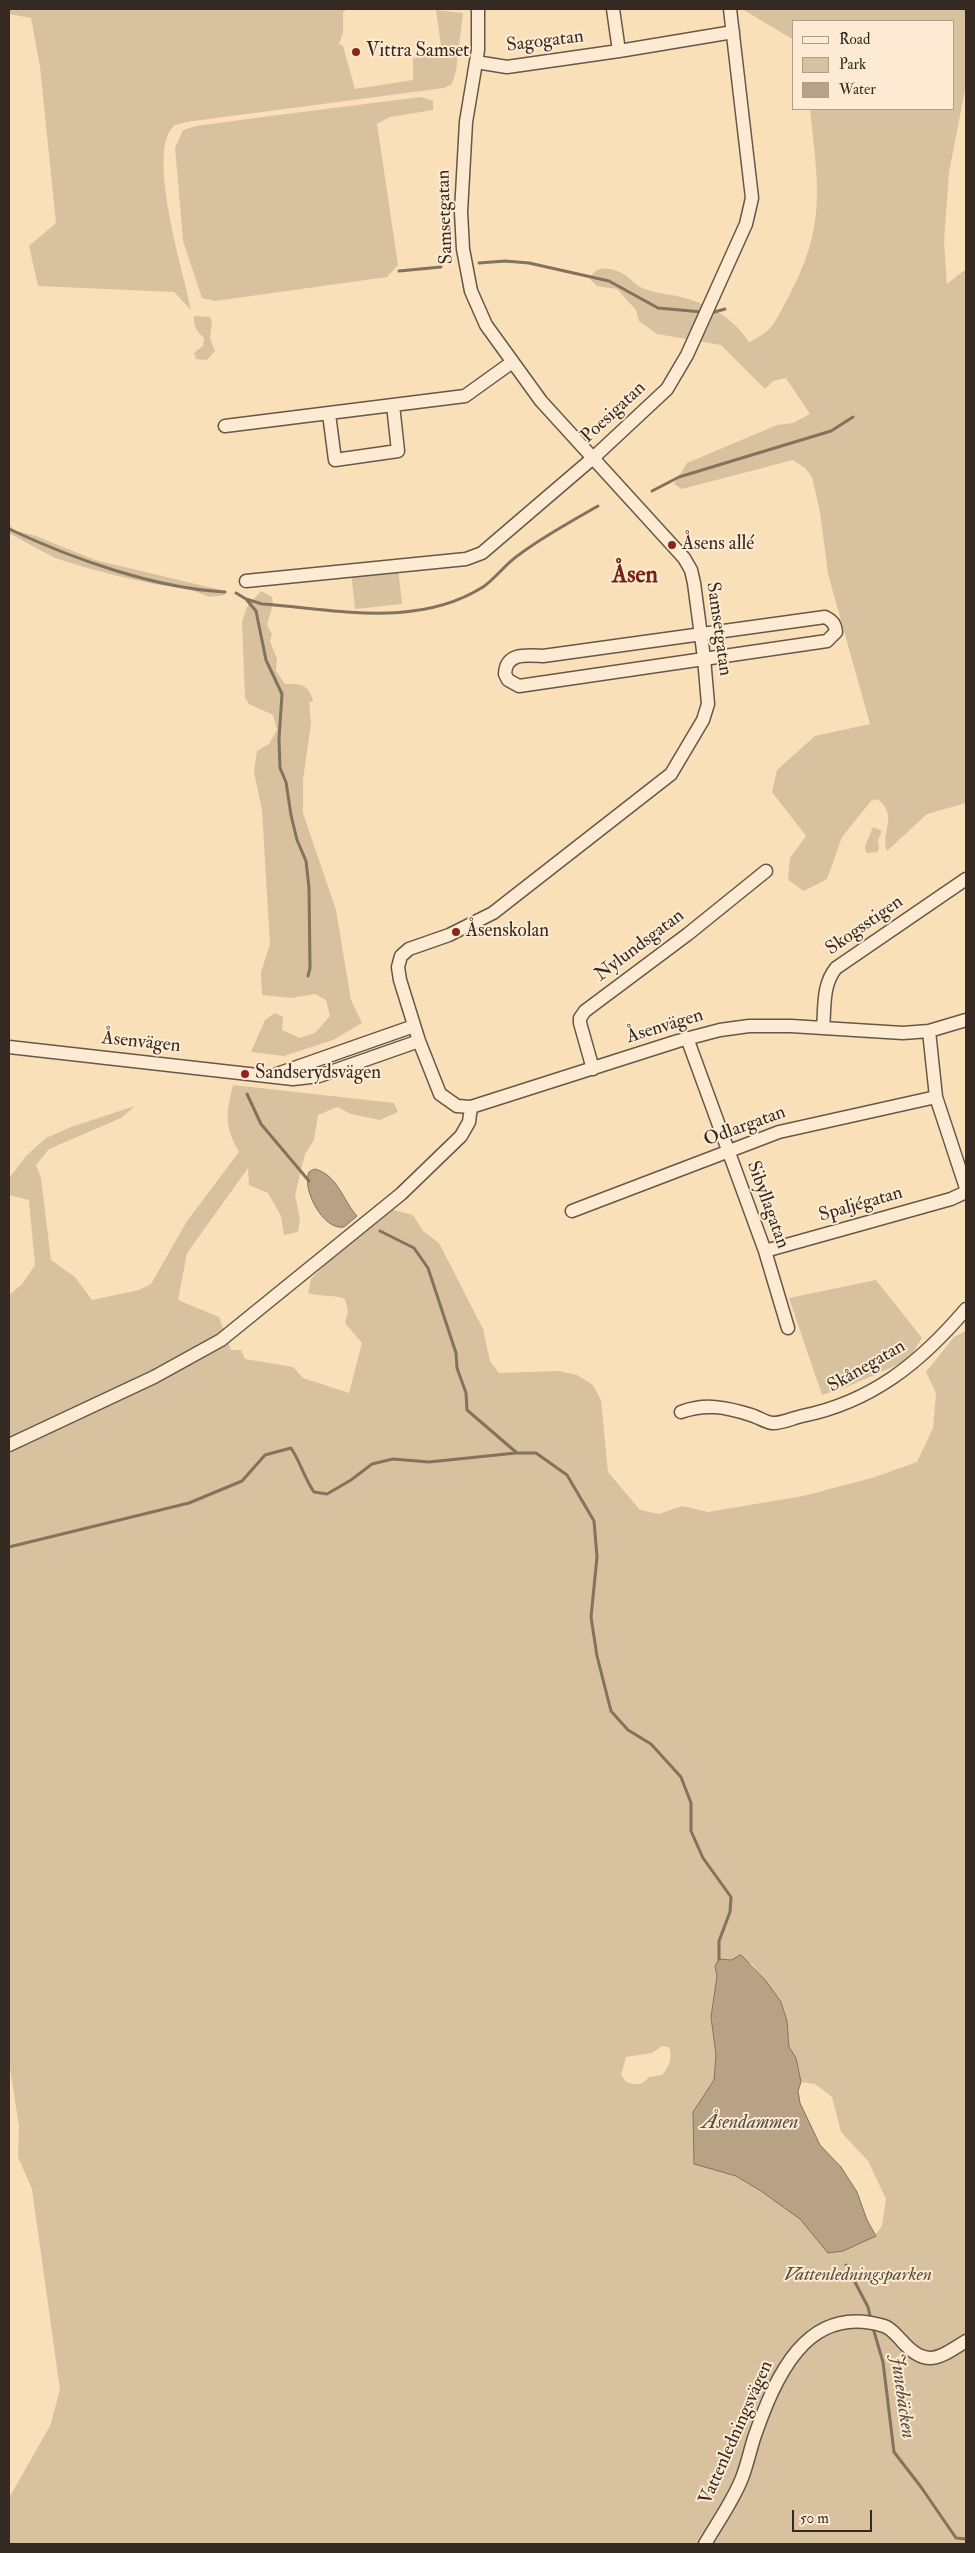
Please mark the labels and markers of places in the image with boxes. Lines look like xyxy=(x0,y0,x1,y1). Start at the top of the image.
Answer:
place label: Vittra Samset xyxy=(366,41,469,63)
marker: Vittra Samset xyxy=(350,46,362,58)
place label: Åsens allé xyxy=(682,534,754,556)
marker: Åsens allé xyxy=(666,539,678,551)
place label: Åsenskolan xyxy=(466,921,549,943)
marker: Åsenskolan xyxy=(450,926,462,938)
place label: Sandserydsvägen xyxy=(255,1063,381,1085)
marker: Sandserydsvägen xyxy=(239,1068,251,1080)

